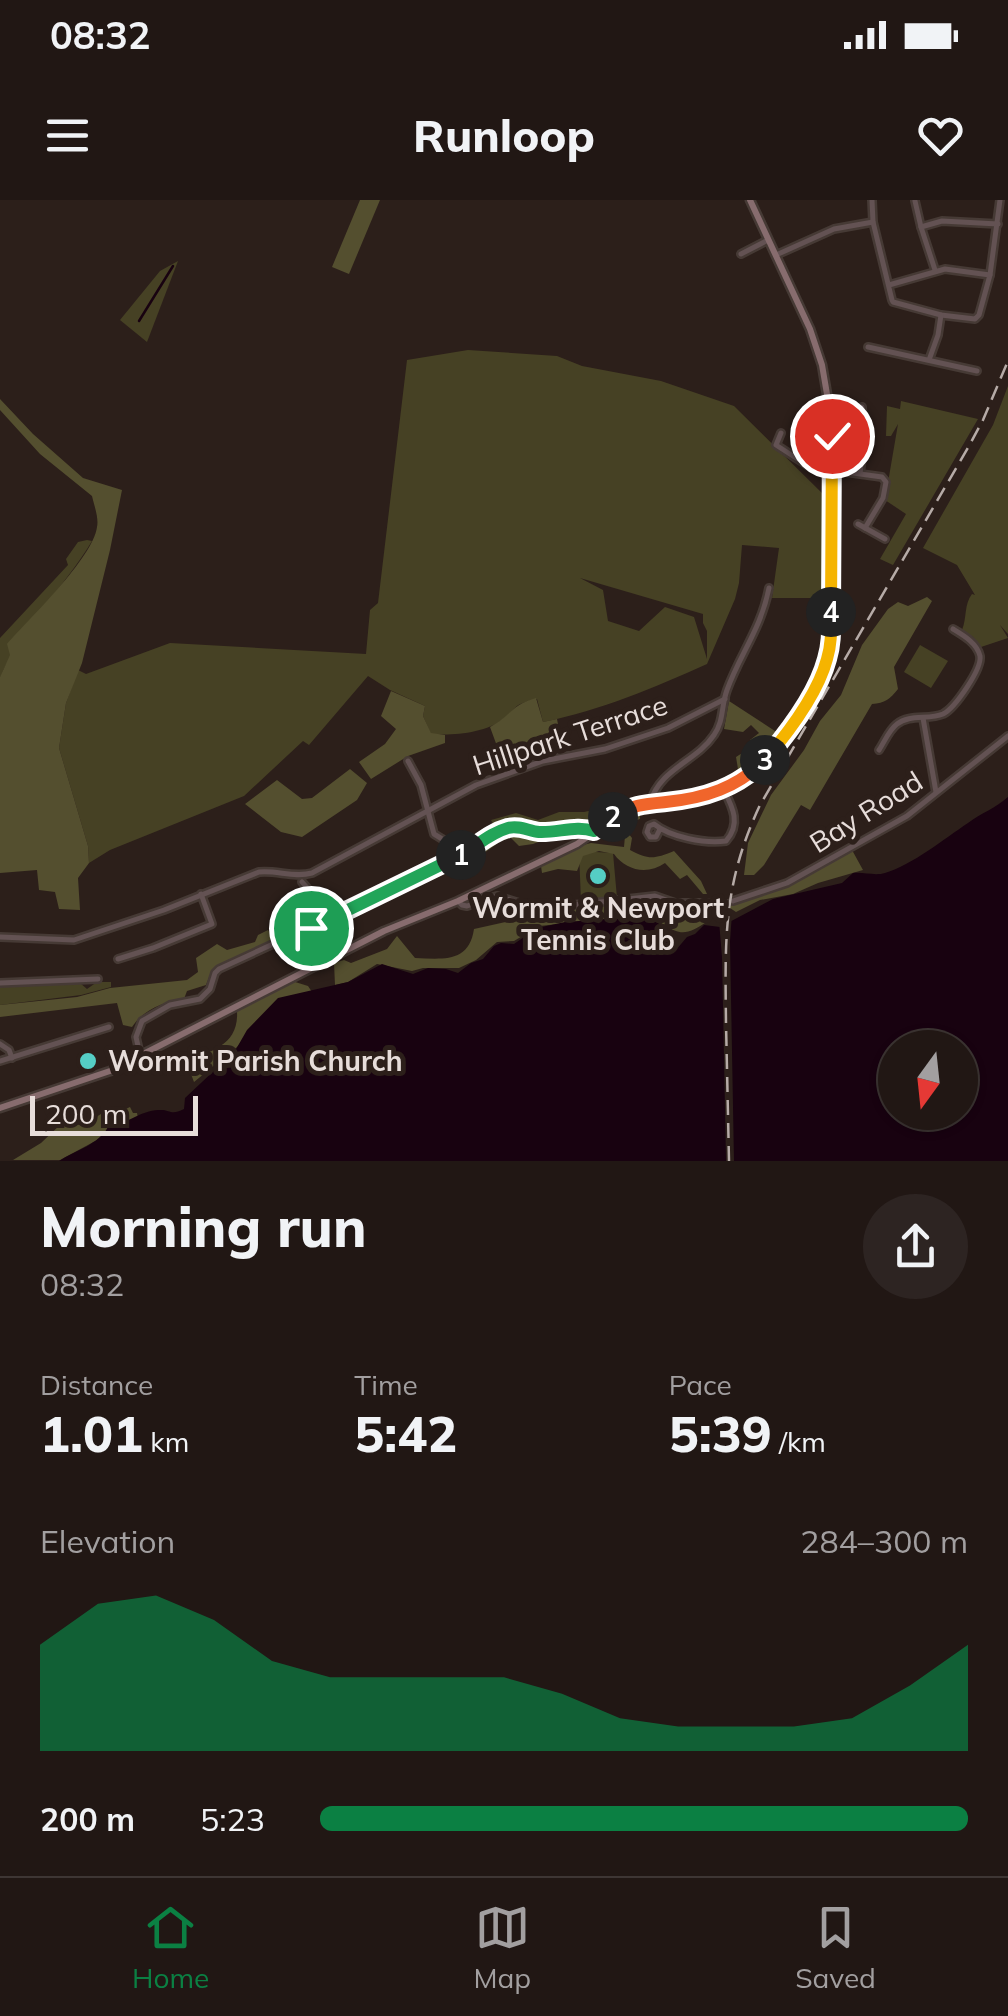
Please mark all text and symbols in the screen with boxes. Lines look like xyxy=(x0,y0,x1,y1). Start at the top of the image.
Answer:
text: 08:32 xyxy=(50,11,151,59)
text: Runloop xyxy=(413,107,595,163)
icon: menu xyxy=(40,108,95,163)
icon: heart xyxy=(913,108,968,163)
pin xyxy=(790,394,875,479)
icon: check xyxy=(805,409,860,464)
pin: 4 xyxy=(806,587,856,637)
text: 4 xyxy=(823,594,839,629)
street label: Hillpark Terrace xyxy=(468,687,672,782)
pin: 3 xyxy=(740,735,790,785)
text: 3 xyxy=(757,742,773,777)
street label: Bay Road xyxy=(803,763,929,860)
pin: 2 xyxy=(588,792,638,842)
text: 2 xyxy=(605,799,621,834)
pin: 1 xyxy=(436,830,486,880)
text: 1 xyxy=(453,837,469,872)
marker: Wormit & Newport Tennis Club xyxy=(587,865,609,887)
pin xyxy=(269,886,354,971)
place label: Wormit & Newport Tennis Club xyxy=(472,890,724,957)
icon: arrive xyxy=(284,901,339,956)
north arrow xyxy=(878,1030,978,1130)
map controls xyxy=(878,1030,978,1130)
place label: Wormit Parish Church xyxy=(108,1043,403,1078)
marker: Wormit Parish Church xyxy=(77,1050,99,1072)
scale bar xyxy=(30,1091,198,1136)
text: 200 m xyxy=(45,1096,127,1131)
text: Morning run xyxy=(40,1192,367,1261)
button: share xyxy=(863,1194,968,1299)
text: 08:32 xyxy=(40,1264,124,1304)
text: Distance xyxy=(40,1367,153,1402)
text: Time xyxy=(354,1367,418,1402)
text: Pace xyxy=(669,1367,732,1402)
text: 1.01 xyxy=(40,1402,143,1465)
text: 5:42 xyxy=(354,1402,457,1465)
text: 5:39 xyxy=(669,1402,772,1465)
text: km xyxy=(143,1424,189,1459)
text: /km xyxy=(772,1424,826,1459)
text: Elevation xyxy=(40,1521,175,1561)
text: 284–300 m xyxy=(800,1521,968,1561)
text: 200 m xyxy=(40,1799,135,1839)
text: 5:23 xyxy=(200,1799,265,1839)
tab: Home xyxy=(132,1900,209,1995)
tab: Map xyxy=(473,1900,531,1995)
tab: Saved xyxy=(795,1900,876,1995)

